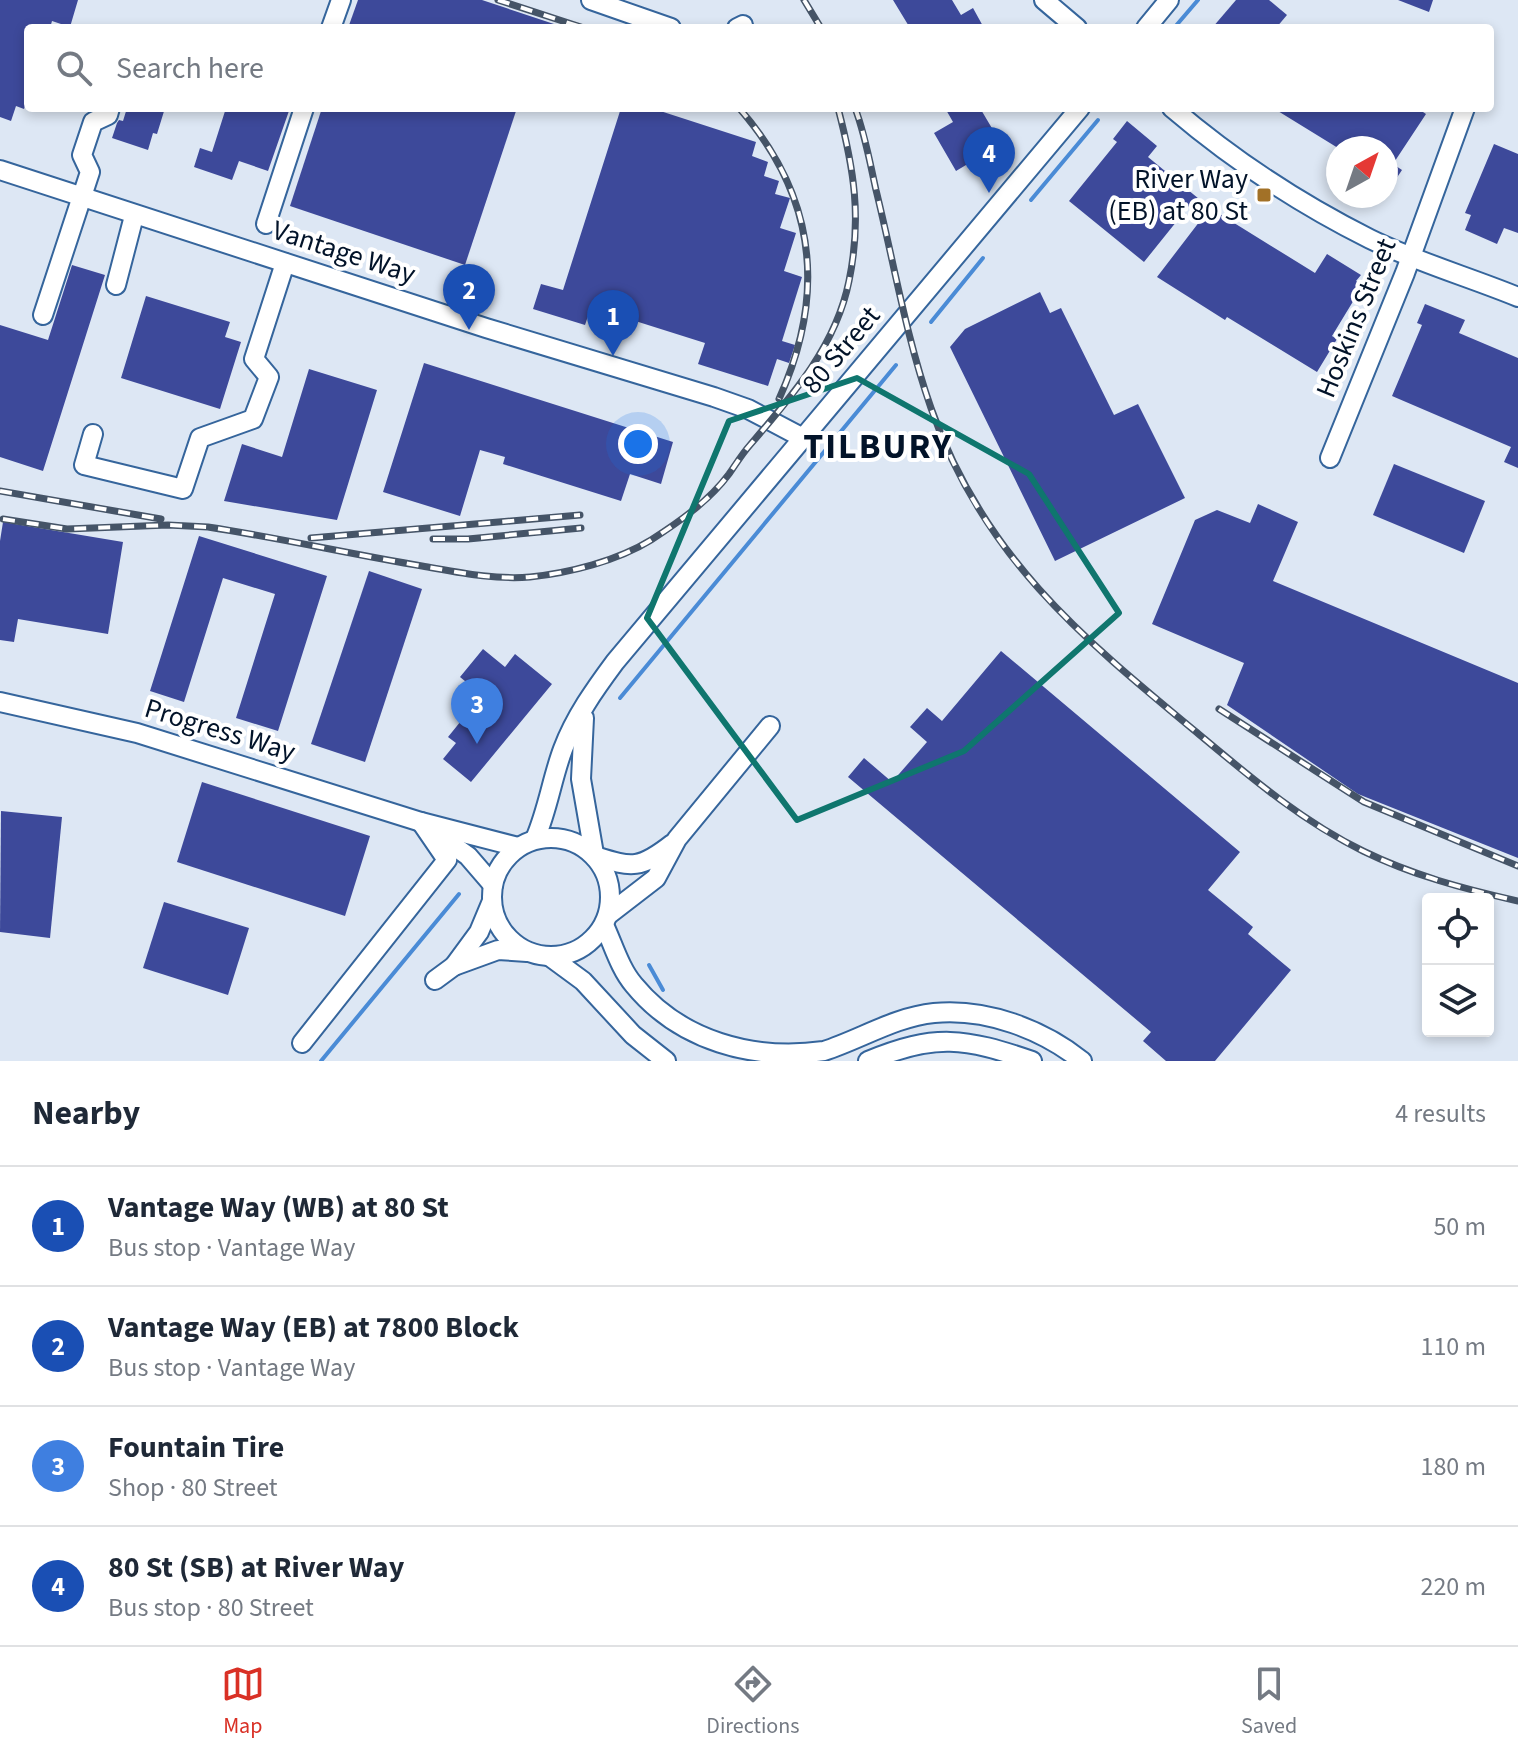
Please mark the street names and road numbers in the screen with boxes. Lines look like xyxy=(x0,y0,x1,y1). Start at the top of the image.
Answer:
street label: Vantage Way xyxy=(267,210,421,294)
street label: Hoskins Street xyxy=(1306,232,1406,404)
street label: 80 Street xyxy=(792,297,890,403)
street label: Progress Way xyxy=(140,688,300,772)

